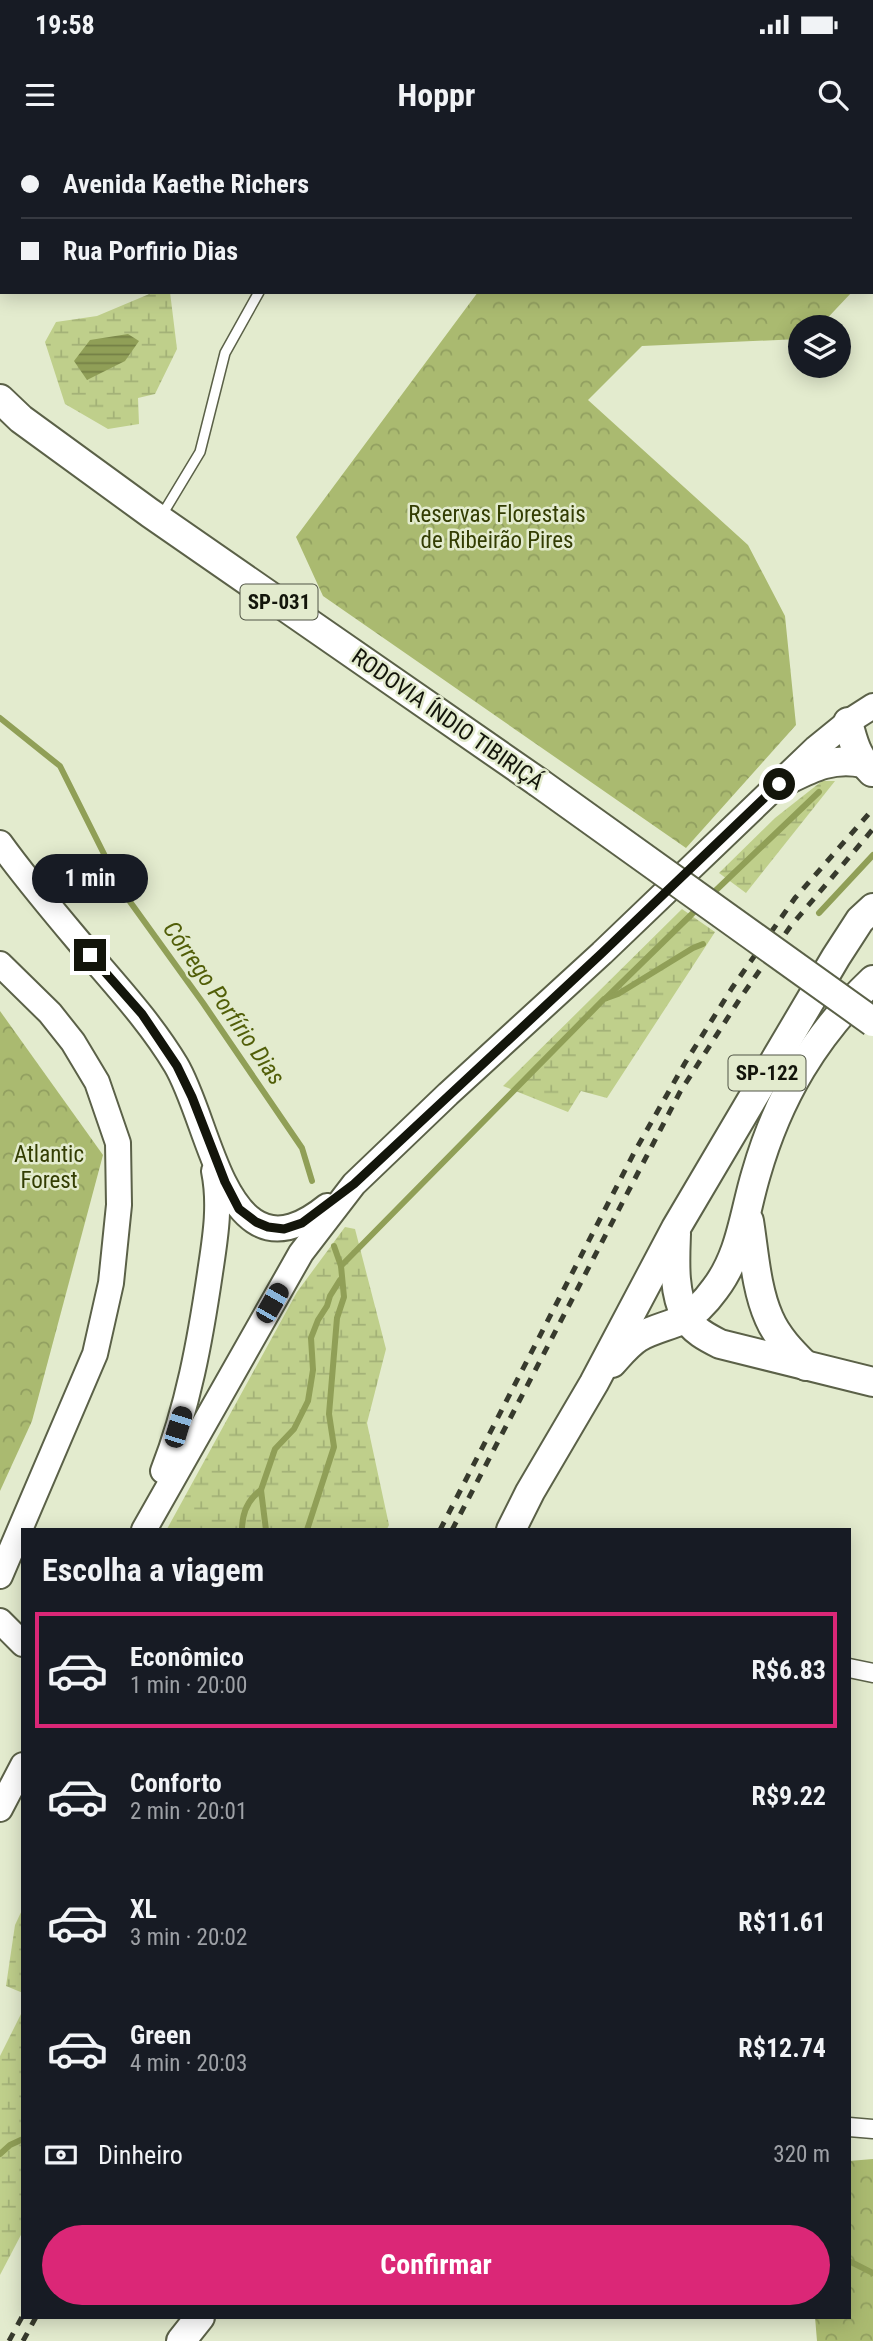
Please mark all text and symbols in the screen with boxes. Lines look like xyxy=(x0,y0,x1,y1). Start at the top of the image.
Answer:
text: 19:58 xyxy=(35,10,95,40)
icon: menu xyxy=(21,76,59,114)
text: Hoppr xyxy=(398,76,475,114)
icon: search xyxy=(814,76,852,114)
text: Avenida Kaethe Richers xyxy=(63,169,309,199)
text: Rua Porfirio Dias xyxy=(63,236,238,266)
map controls xyxy=(788,315,851,378)
button: layers xyxy=(788,315,851,378)
park label: Reservas Florestais de Ribeirão Pires xyxy=(408,501,586,554)
road number: SP-031 xyxy=(240,584,318,620)
street label: RODOVIA ÍNDIO TIBIRIÇÁ xyxy=(347,642,549,796)
route start xyxy=(763,768,795,800)
callout: 1 min xyxy=(32,854,148,902)
text: 1 min xyxy=(64,865,116,892)
water label: Córrego Porfírio Dias xyxy=(157,916,291,1090)
route end xyxy=(74,939,106,971)
road number: SP-122 xyxy=(728,1056,806,1090)
park label: Atlantic Forest xyxy=(14,1141,84,1194)
car xyxy=(253,1280,292,1326)
car xyxy=(162,1404,195,1450)
text: Escolha a viagem xyxy=(42,1551,264,1589)
icon: car xyxy=(46,1639,109,1702)
text: Econômico xyxy=(130,1642,244,1672)
text: R$6.83 xyxy=(752,1655,826,1685)
text: 1 min · 20:00 xyxy=(130,1672,247,1699)
icon: car xyxy=(46,1765,109,1828)
text: Conforto xyxy=(130,1768,222,1798)
text: R$9.22 xyxy=(752,1781,826,1811)
text: 2 min · 20:01 xyxy=(130,1798,247,1825)
icon: car xyxy=(46,1891,109,1954)
text: XL xyxy=(130,1894,157,1924)
text: R$11.61 xyxy=(738,1907,826,1937)
text: 3 min · 20:02 xyxy=(130,1924,247,1951)
icon: car xyxy=(46,2017,109,2080)
text: Green xyxy=(130,2020,191,2050)
text: R$12.74 xyxy=(738,2033,826,2063)
text: 4 min · 20:03 xyxy=(130,2050,247,2077)
icon: cash xyxy=(42,2136,80,2174)
text: Dinheiro xyxy=(98,2140,183,2170)
text: 320 m xyxy=(773,2141,830,2168)
button: Confirmar xyxy=(42,2225,830,2305)

